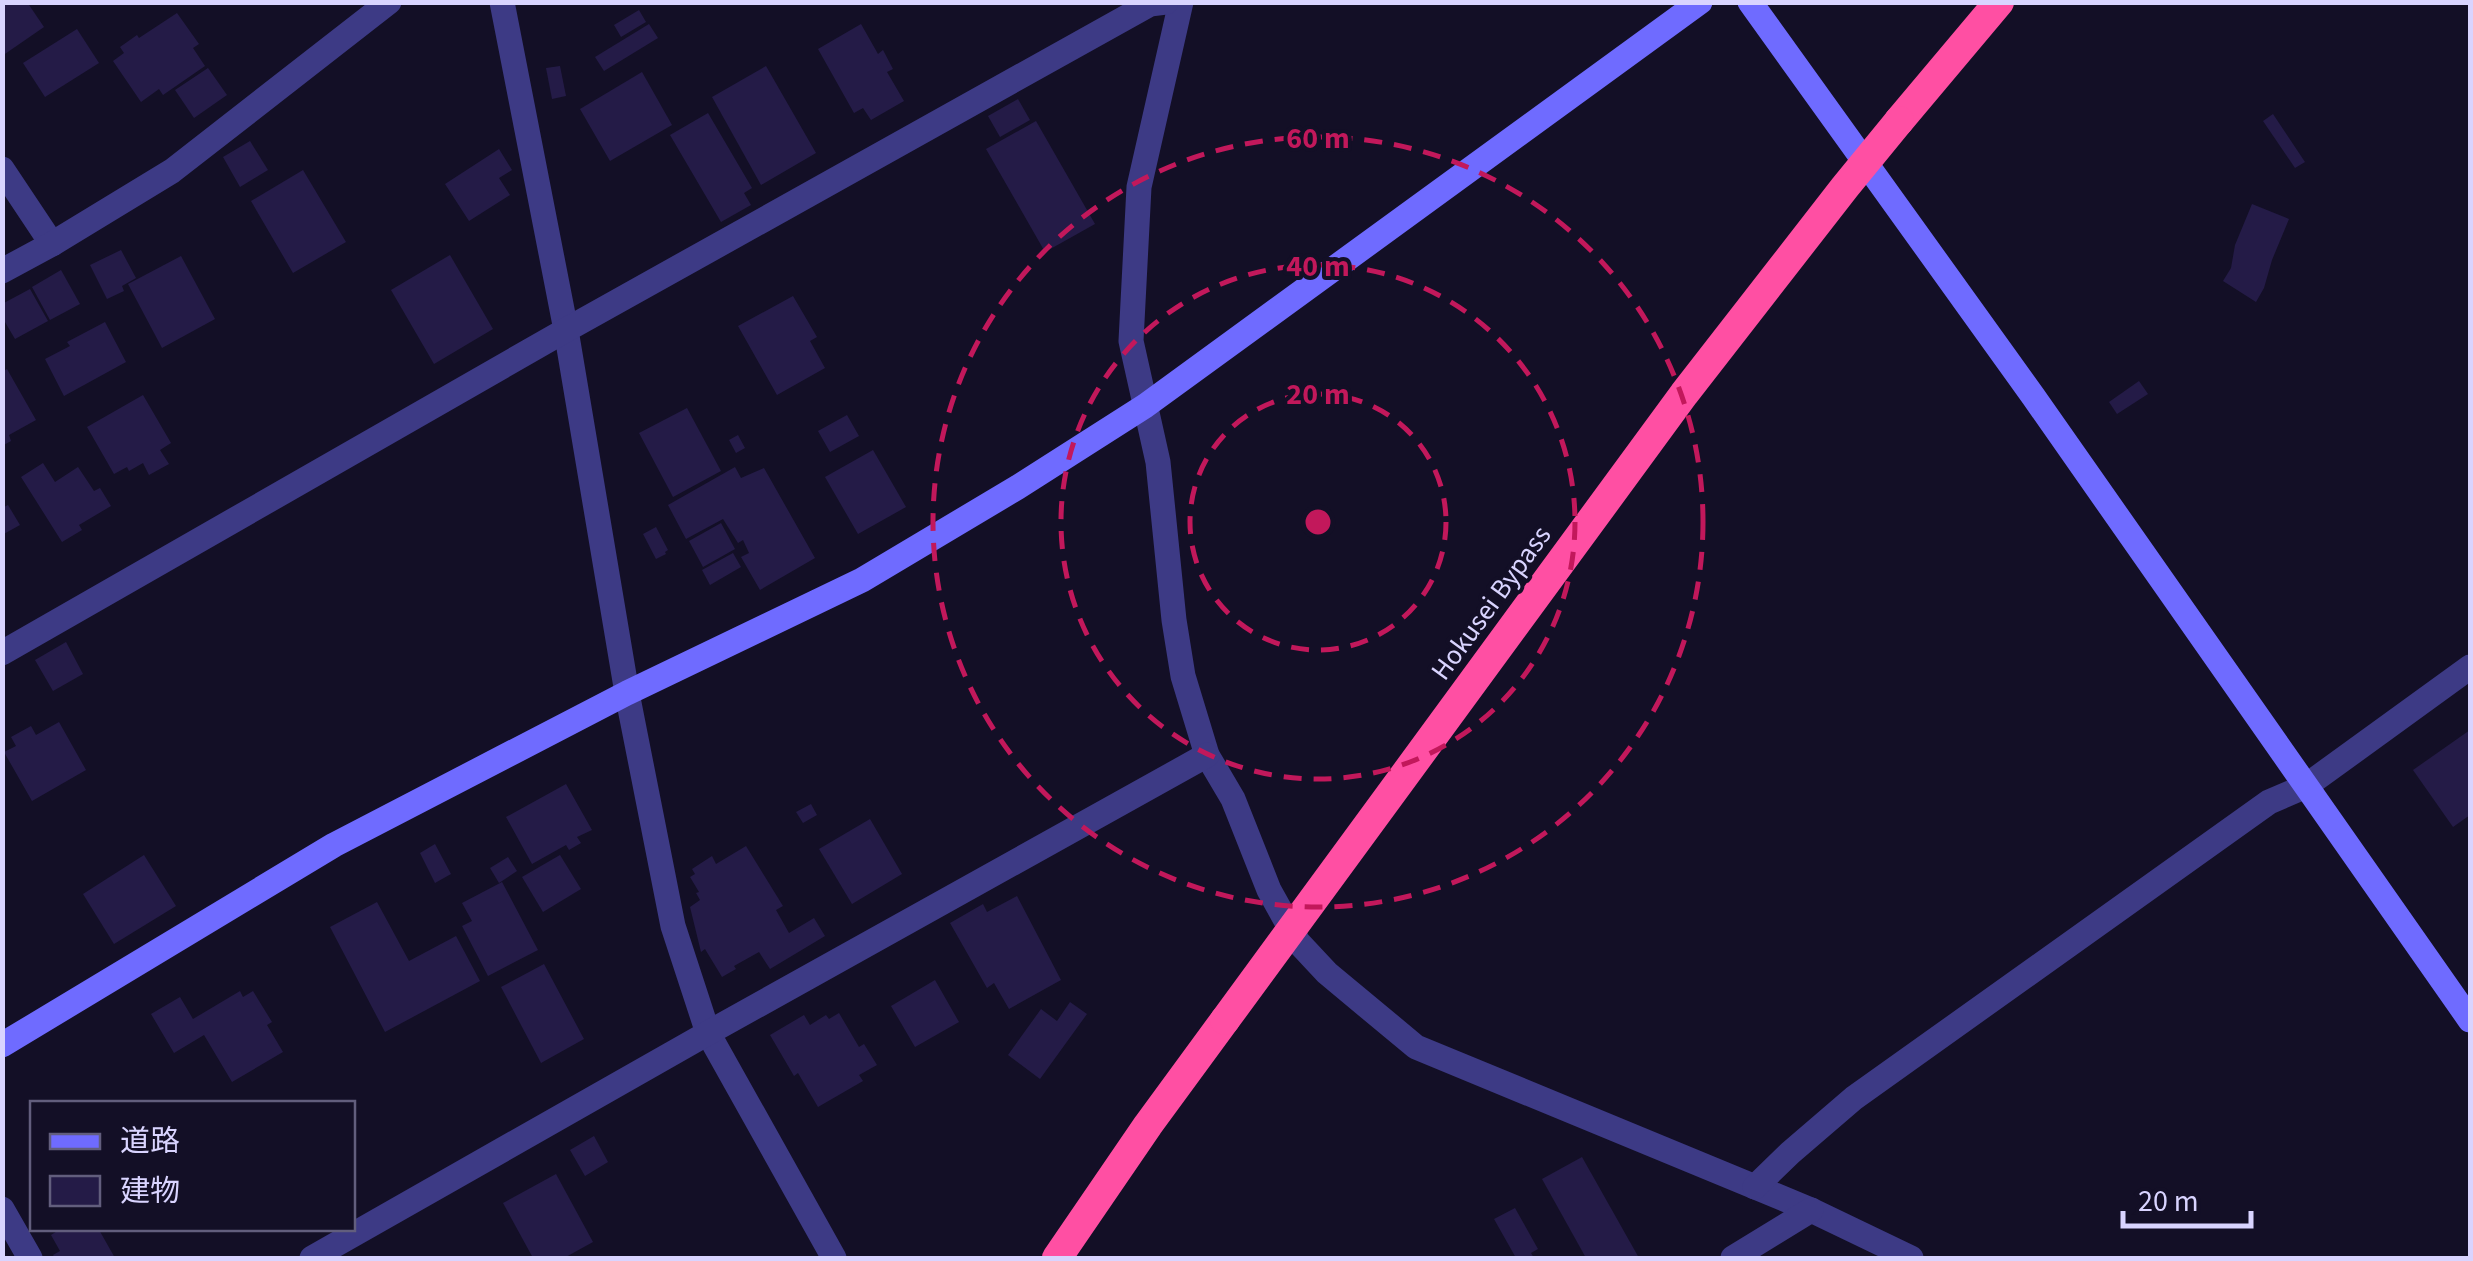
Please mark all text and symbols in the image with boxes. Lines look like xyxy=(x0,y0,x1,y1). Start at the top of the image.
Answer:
text: 60 m xyxy=(1286,117,1350,160)
text: 40 m xyxy=(1286,245,1350,288)
text: 20 m xyxy=(1286,373,1350,416)
centre of rings xyxy=(1300,504,1336,540)
street label: Hokusei Bypass xyxy=(1421,518,1561,688)
legend xyxy=(30,1101,355,1231)
text: 道路 xyxy=(120,1120,180,1163)
scale bar xyxy=(2123,1166,2250,1228)
text: 建物 xyxy=(120,1170,180,1213)
text: 20 m xyxy=(2138,1180,2199,1223)

